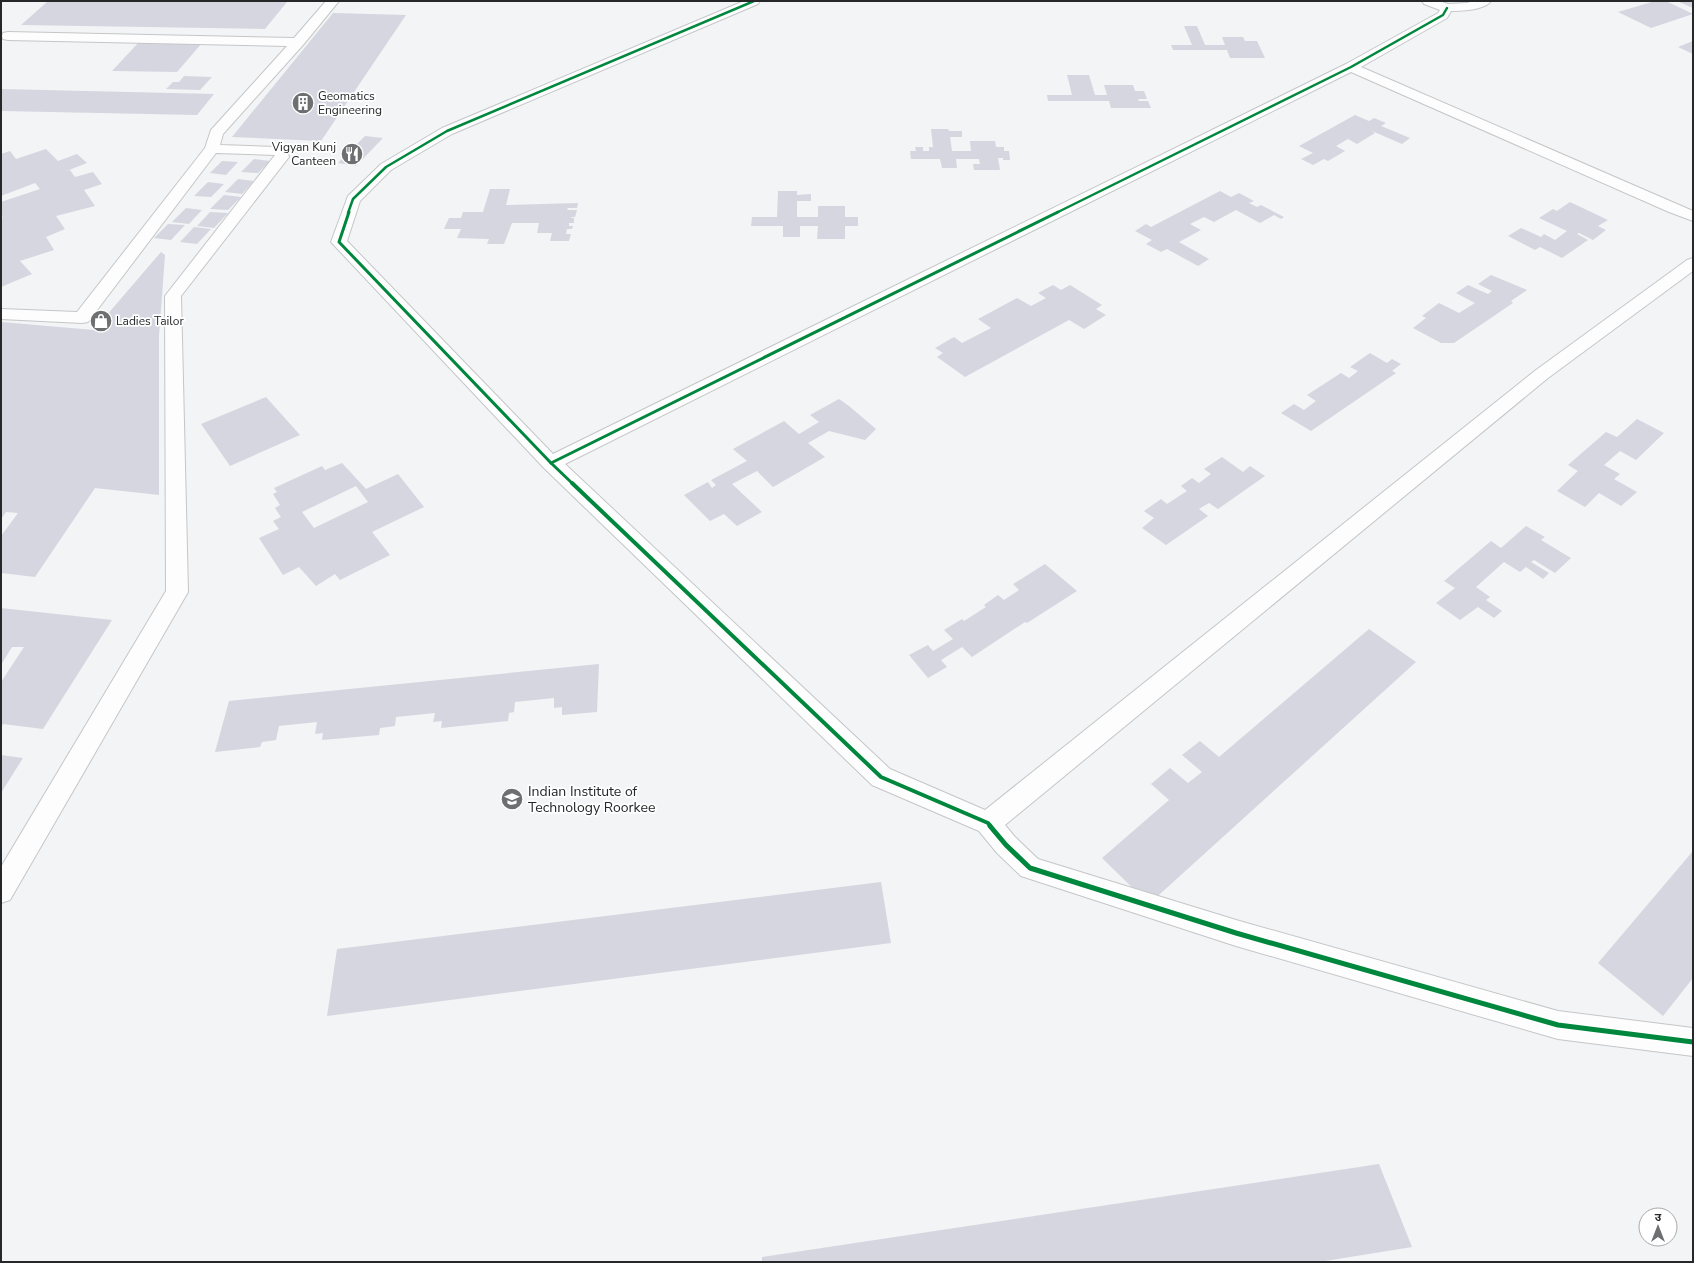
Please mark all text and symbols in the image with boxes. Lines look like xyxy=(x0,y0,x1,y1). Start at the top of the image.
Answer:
place label: Geomatics Engineering xyxy=(318,88,382,118)
building icon: Geomatics Engineering xyxy=(290,90,316,116)
place label: Vigyan Kunj Canteen xyxy=(271,139,336,169)
restaurant icon: Vigyan Kunj Canteen xyxy=(339,141,365,167)
shop icon: Ladies Tailor xyxy=(88,308,114,334)
place label: Ladies Tailor xyxy=(116,313,185,329)
place label: Indian Institute of Technology Roorkee xyxy=(528,782,655,817)
school or university icon: Indian Institute of Technology Roorkee xyxy=(499,786,525,812)
north arrow xyxy=(1638,1207,1678,1247)
text: उ xyxy=(1655,1210,1662,1225)

